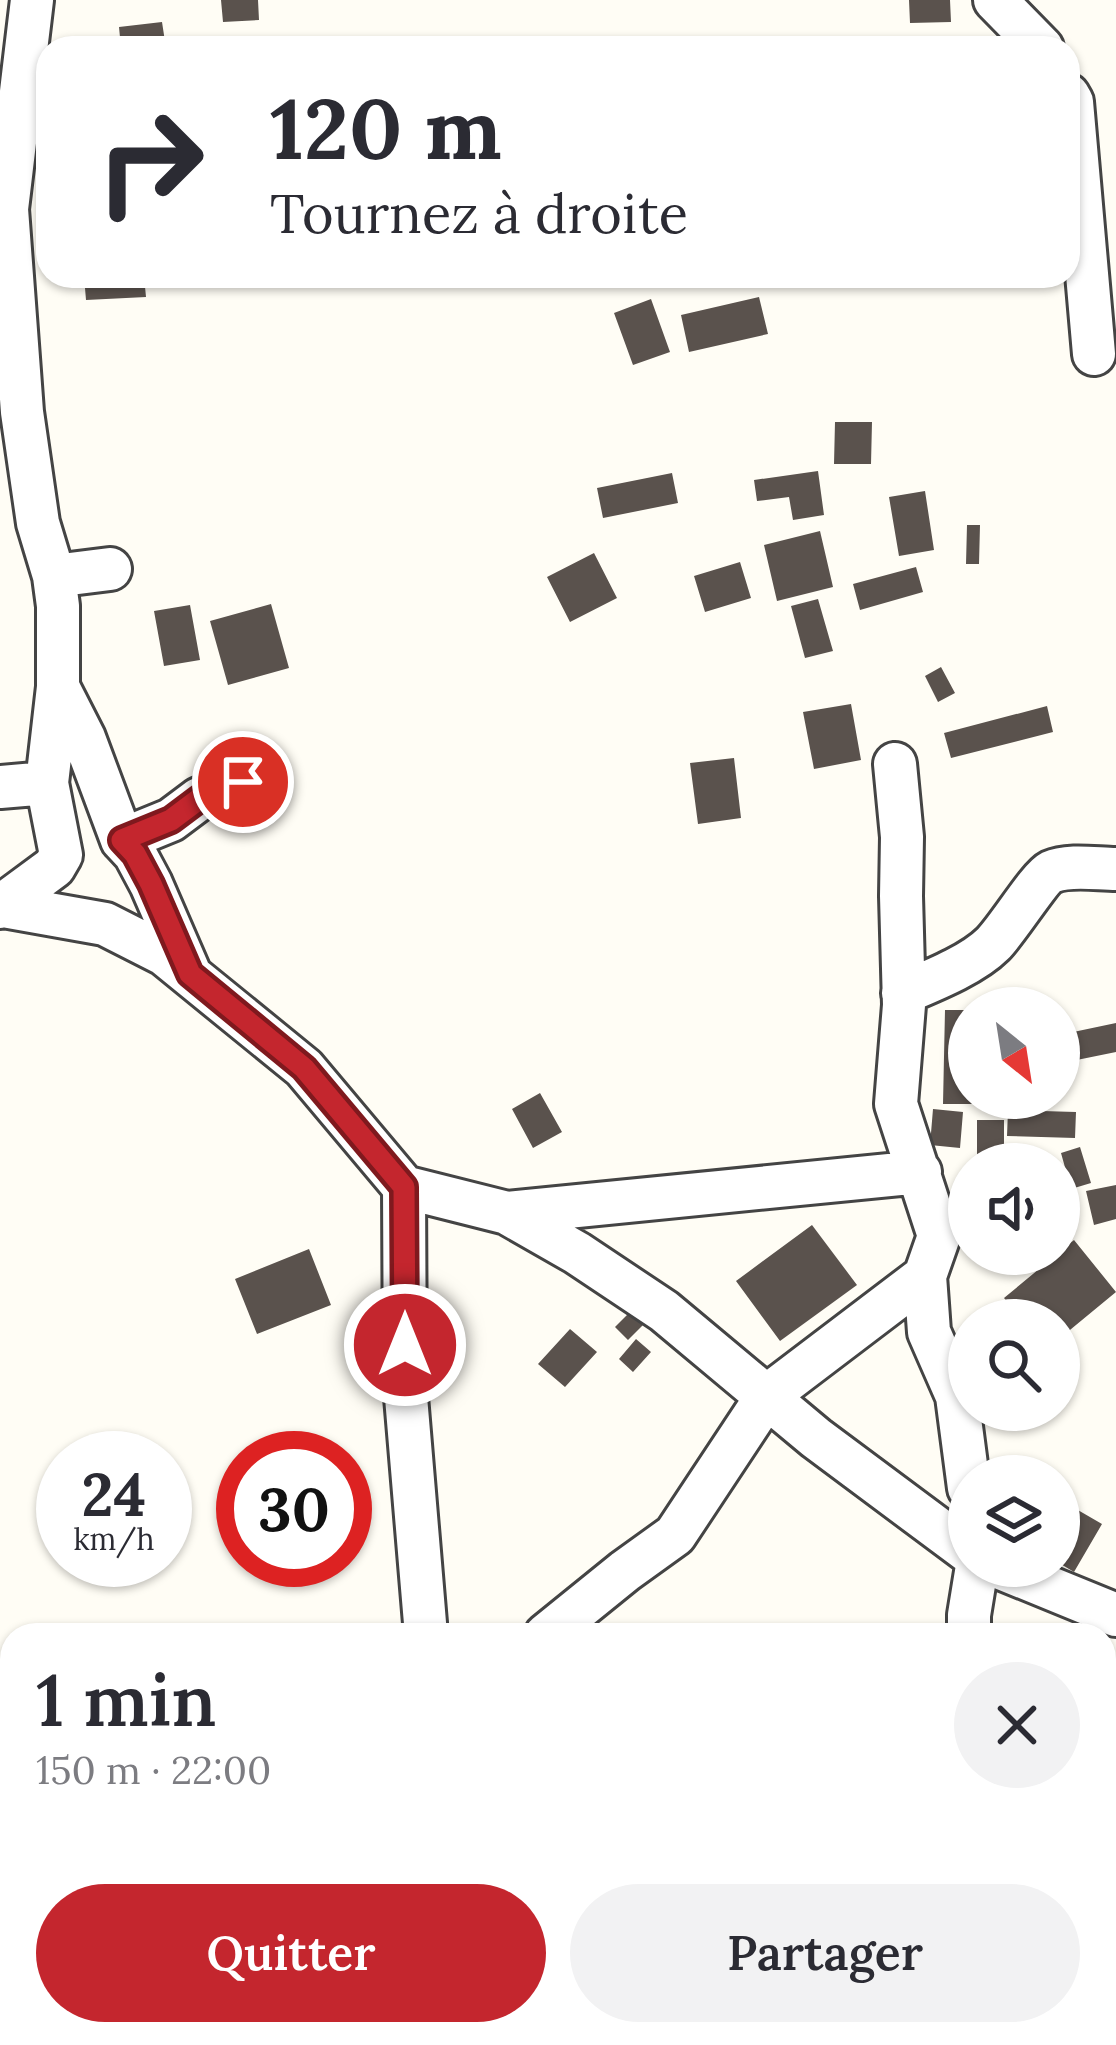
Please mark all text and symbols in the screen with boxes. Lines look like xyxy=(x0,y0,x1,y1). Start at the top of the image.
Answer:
text: 120 m xyxy=(270,74,502,182)
icon: right xyxy=(72,84,228,240)
text: Tournez à droite xyxy=(270,179,688,248)
pin xyxy=(192,731,294,833)
icon: arrive xyxy=(210,749,276,815)
north arrow xyxy=(948,987,1080,1119)
map controls xyxy=(948,987,1080,1587)
button: sound xyxy=(948,1143,1080,1275)
position arrow xyxy=(342,1282,468,1408)
button: search xyxy=(948,1299,1080,1431)
speed limit sign: 30 xyxy=(216,1431,372,1587)
button: layers xyxy=(948,1455,1080,1587)
text: 24 xyxy=(82,1456,146,1532)
text: km/h xyxy=(73,1520,155,1558)
text: 1 min xyxy=(36,1654,216,1746)
button: close xyxy=(954,1662,1080,1788)
text: 150 m · 22:00 xyxy=(36,1745,271,1795)
button: Quitter xyxy=(36,1884,546,2022)
button: Partager xyxy=(570,1884,1080,2022)

